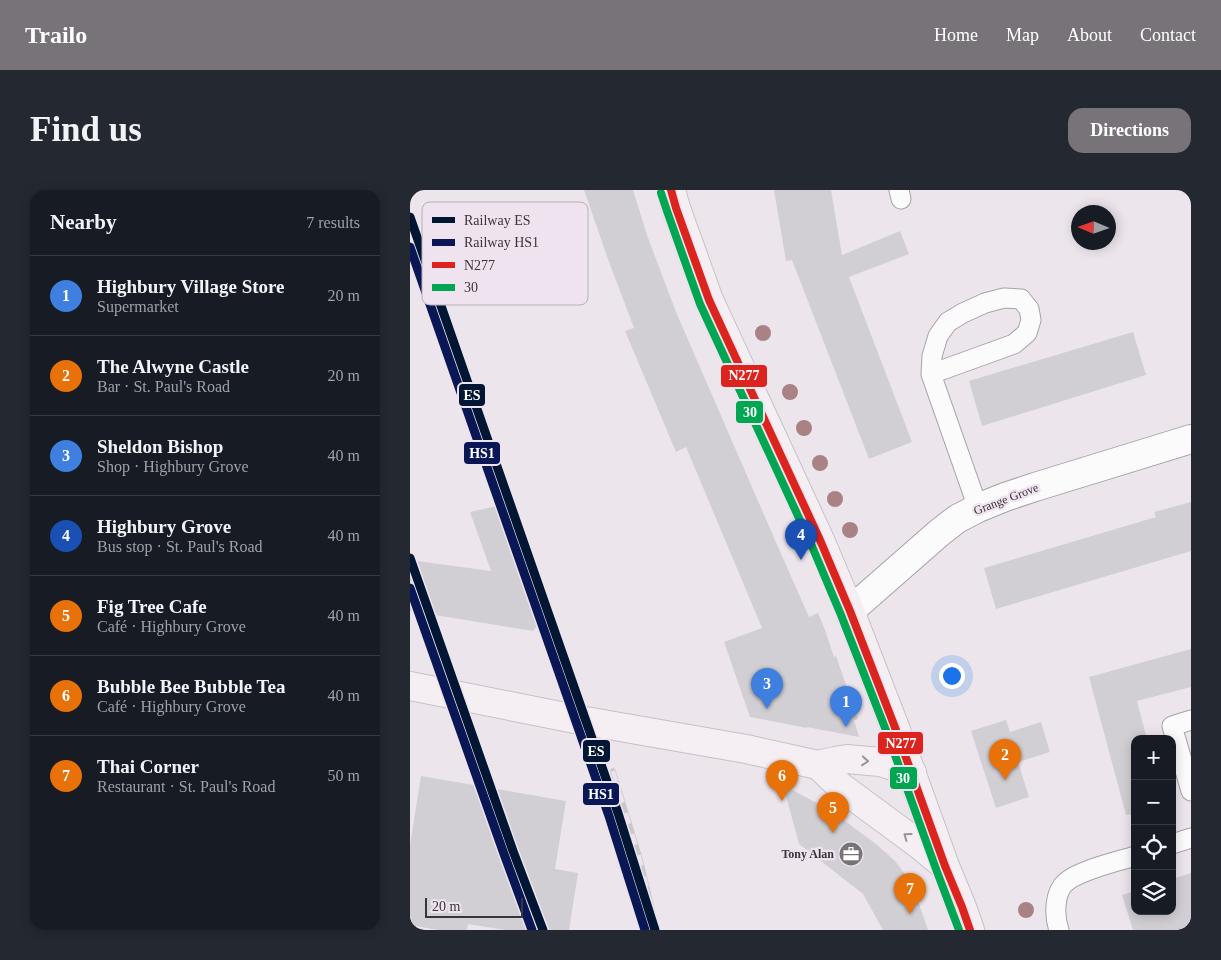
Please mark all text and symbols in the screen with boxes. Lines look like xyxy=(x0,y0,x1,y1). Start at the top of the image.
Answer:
text: Trailo xyxy=(25,22,87,48)
text: Home xyxy=(934,25,978,45)
text: Map xyxy=(1006,25,1039,45)
text: About xyxy=(1067,25,1112,45)
text: Contact xyxy=(1140,25,1196,45)
button: Directions xyxy=(1068,108,1191,153)
text: Find us xyxy=(30,110,142,149)
legend xyxy=(422,202,588,305)
north arrow xyxy=(1071,205,1116,250)
text: Nearby xyxy=(50,210,117,234)
text: Railway ES xyxy=(464,213,531,228)
text: 7 results xyxy=(306,214,360,231)
text: Railway HS1 xyxy=(464,235,539,250)
text: N277 xyxy=(464,258,495,273)
text: Highbury Village Store xyxy=(97,276,285,297)
text: 30 xyxy=(464,280,478,295)
text: 1 xyxy=(62,287,70,304)
text: 20 m xyxy=(328,287,360,304)
text: Supermarket xyxy=(97,298,179,315)
text: The Alwyne Castle xyxy=(97,356,249,377)
line badge: N277 xyxy=(720,364,768,388)
text: 2 xyxy=(62,367,70,384)
text: 20 m xyxy=(328,367,360,384)
text: N277 xyxy=(728,368,760,383)
text: Bar · St. Paul's Road xyxy=(97,378,230,395)
line badge: ES xyxy=(458,383,486,407)
text: ES xyxy=(463,388,481,403)
line badge: 30 xyxy=(735,400,764,424)
text: 30 xyxy=(743,405,757,420)
text: Sheldon Bishop xyxy=(97,436,223,457)
line badge: HS1 xyxy=(463,441,501,465)
text: HS1 xyxy=(469,446,495,461)
text: 3 xyxy=(62,447,70,464)
text: 40 m xyxy=(328,447,360,464)
text: Shop · Highbury Grove xyxy=(97,458,249,475)
street label: Grange Grove xyxy=(972,480,1040,518)
text: Highbury Grove xyxy=(97,516,231,537)
pin: 4 xyxy=(785,519,817,560)
text: 4 xyxy=(62,527,70,544)
text: 40 m xyxy=(328,527,360,544)
text: Bus stop · St. Paul's Road xyxy=(97,538,263,555)
text: Fig Tree Cafe xyxy=(97,596,207,617)
text: 5 xyxy=(62,607,70,624)
text: 40 m xyxy=(328,607,360,624)
text: Café · Highbury Grove xyxy=(97,618,246,635)
your location xyxy=(939,663,965,689)
pin: 3 xyxy=(751,668,783,709)
text: Bubble Bee Bubble Tea xyxy=(97,676,285,697)
pin: 1 xyxy=(830,686,862,727)
text: 6 xyxy=(62,687,70,704)
text: 40 m xyxy=(328,687,360,704)
text: Café · Highbury Grove xyxy=(97,698,246,715)
line badge: N277 xyxy=(877,731,924,755)
map controls xyxy=(1131,735,1176,915)
button: + xyxy=(1131,735,1176,780)
text: N277 xyxy=(885,736,917,751)
line badge: ES xyxy=(582,739,611,763)
pin: 2 xyxy=(989,739,1021,780)
text: ES xyxy=(587,744,605,759)
one-way arrow xyxy=(861,755,869,766)
text: Thai Corner xyxy=(97,756,199,777)
pin: 6 xyxy=(766,760,798,801)
line badge: 30 xyxy=(889,766,918,790)
text: 7 xyxy=(62,767,70,784)
text: 50 m xyxy=(328,767,360,784)
text: 30 xyxy=(896,771,910,786)
text: Restaurant · St. Paul's Road xyxy=(97,778,275,795)
button: − xyxy=(1131,780,1176,825)
line badge: HS1 xyxy=(582,782,620,806)
text: HS1 xyxy=(588,787,614,802)
pin: 5 xyxy=(817,792,849,833)
button: locate xyxy=(1131,825,1176,870)
one-way arrow xyxy=(903,833,913,842)
office icon: Tony Alan xyxy=(838,841,864,867)
place label: Tony Alan xyxy=(781,847,834,861)
button: layers xyxy=(1131,870,1176,915)
pin: 7 xyxy=(894,873,926,914)
scale bar xyxy=(425,895,522,918)
text: 20 m xyxy=(432,899,460,914)

